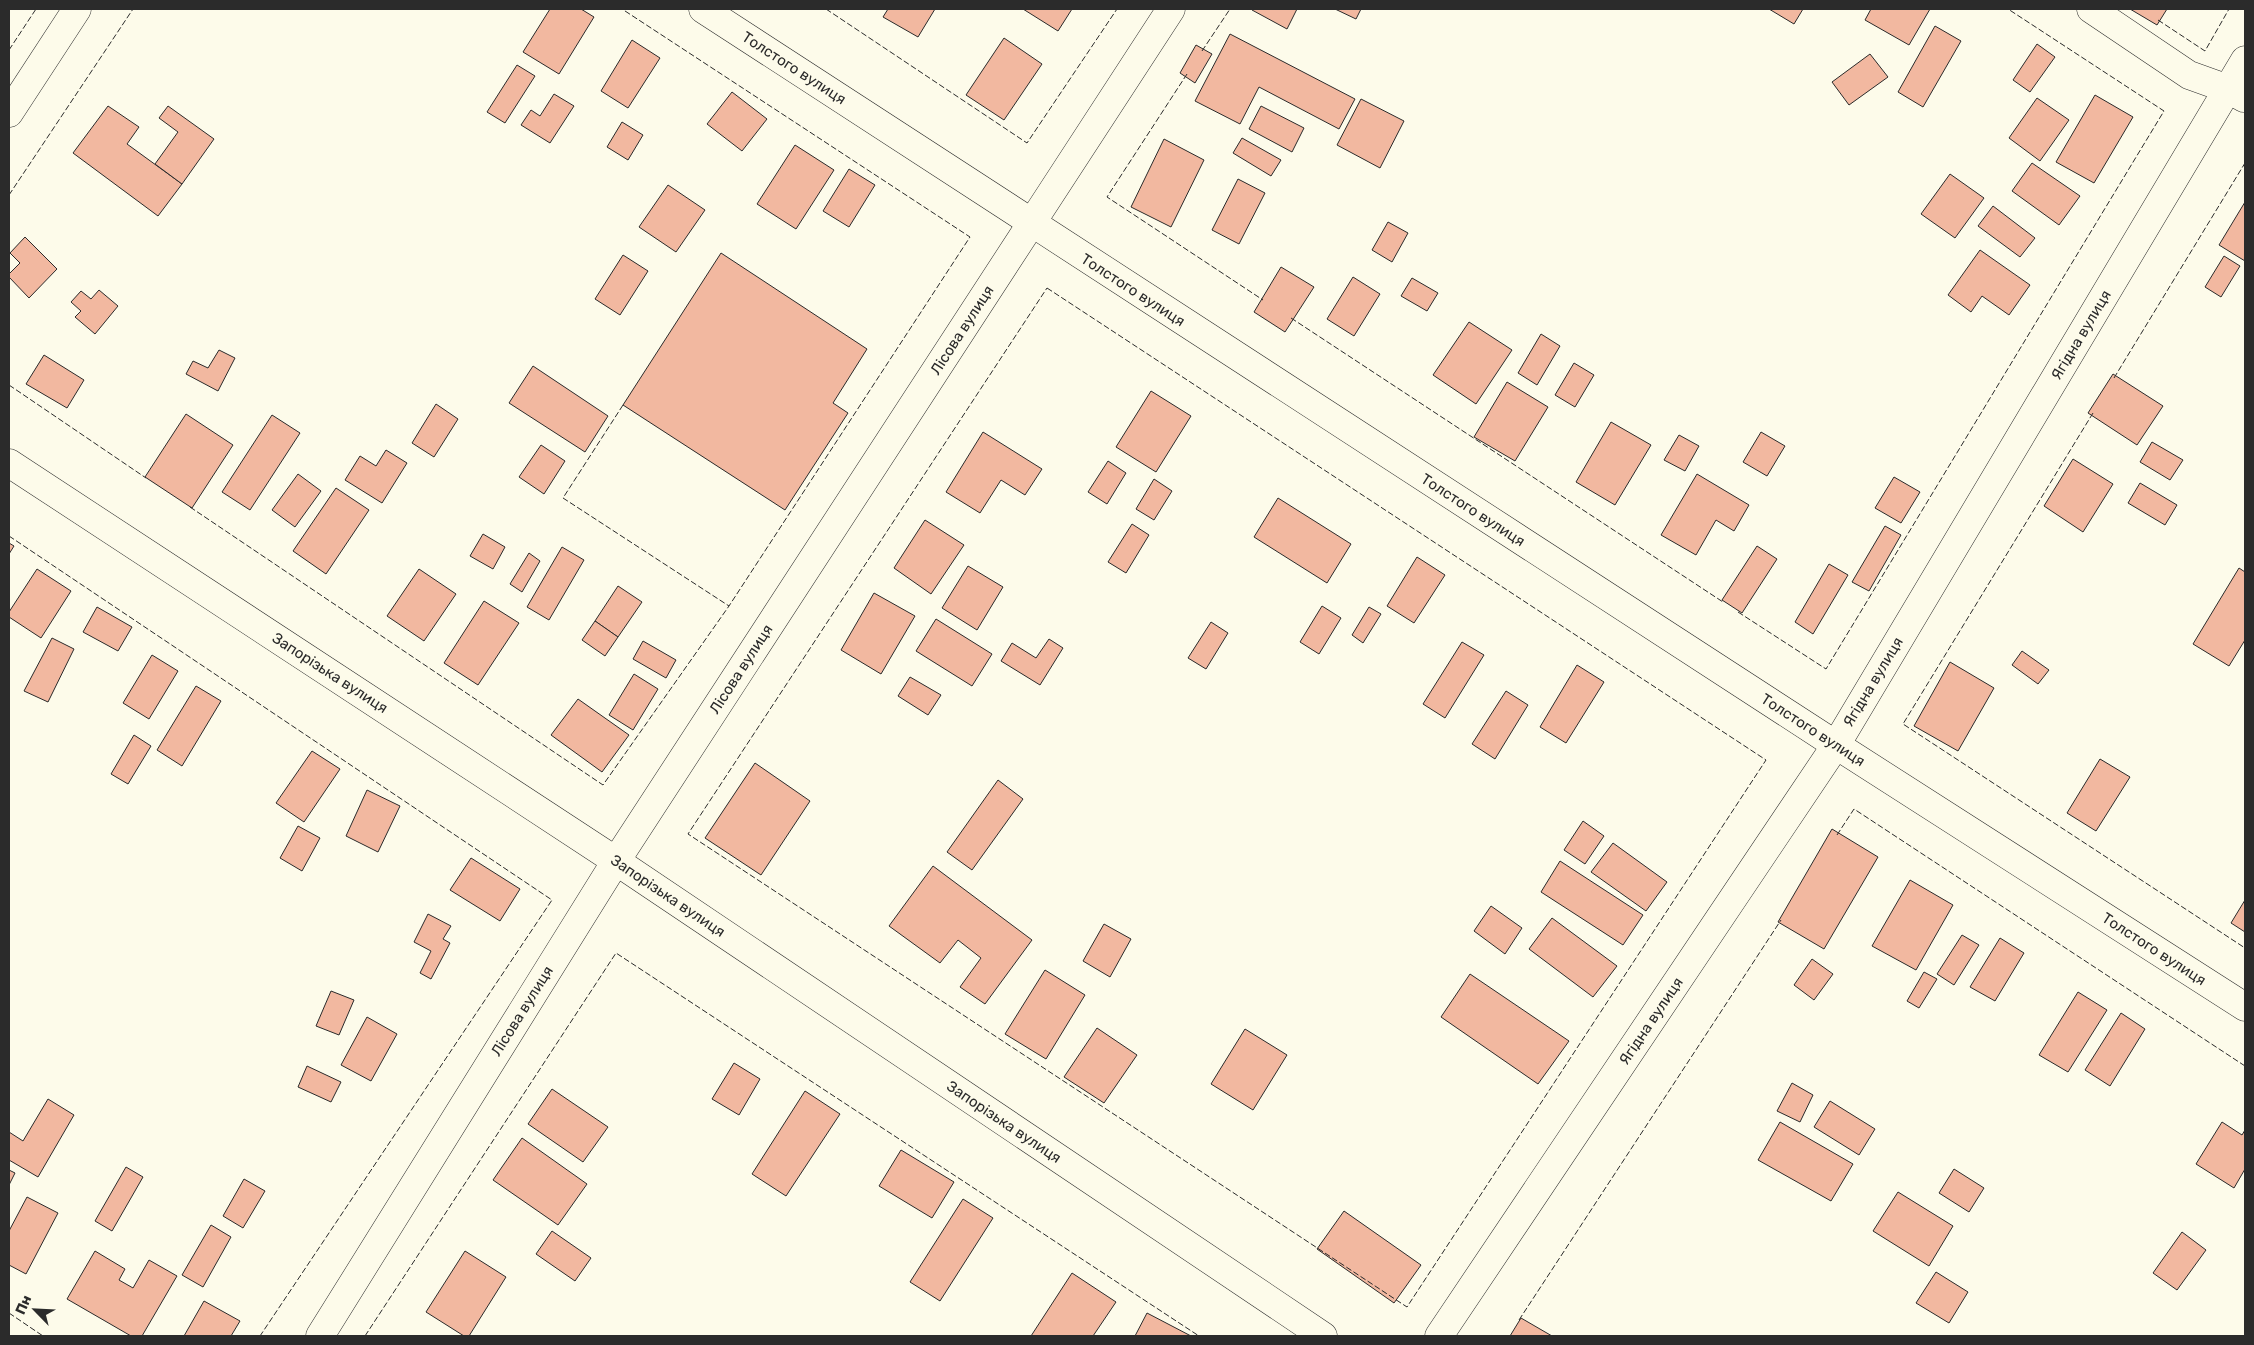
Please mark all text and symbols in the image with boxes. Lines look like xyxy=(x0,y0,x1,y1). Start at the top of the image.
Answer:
street label: Толстого вулиця xyxy=(739,28,849,108)
street label: Толстого вулиця xyxy=(1078,250,1188,330)
street label: Лісова вулиця xyxy=(926,282,998,378)
street label: Ягідна вулиця xyxy=(2047,287,2115,383)
street label: Толстого вулиця xyxy=(1418,470,1528,550)
street label: Лісова вулиця xyxy=(705,621,777,717)
street label: Запорізька вулиця xyxy=(269,629,391,717)
street label: Ягідна вулиця xyxy=(1839,634,1907,730)
street label: Толстого вулиця xyxy=(1758,690,1868,770)
street label: Запорізька вулиця xyxy=(607,851,729,941)
street label: Толстого вулиця xyxy=(2099,909,2209,989)
street label: Лісова вулиця xyxy=(487,963,557,1059)
street label: Ягідна вулиця xyxy=(1615,974,1687,1068)
street label: Запорізька вулиця xyxy=(943,1077,1065,1167)
north arrow xyxy=(10,1285,60,1335)
text: Пн xyxy=(12,1293,35,1317)

